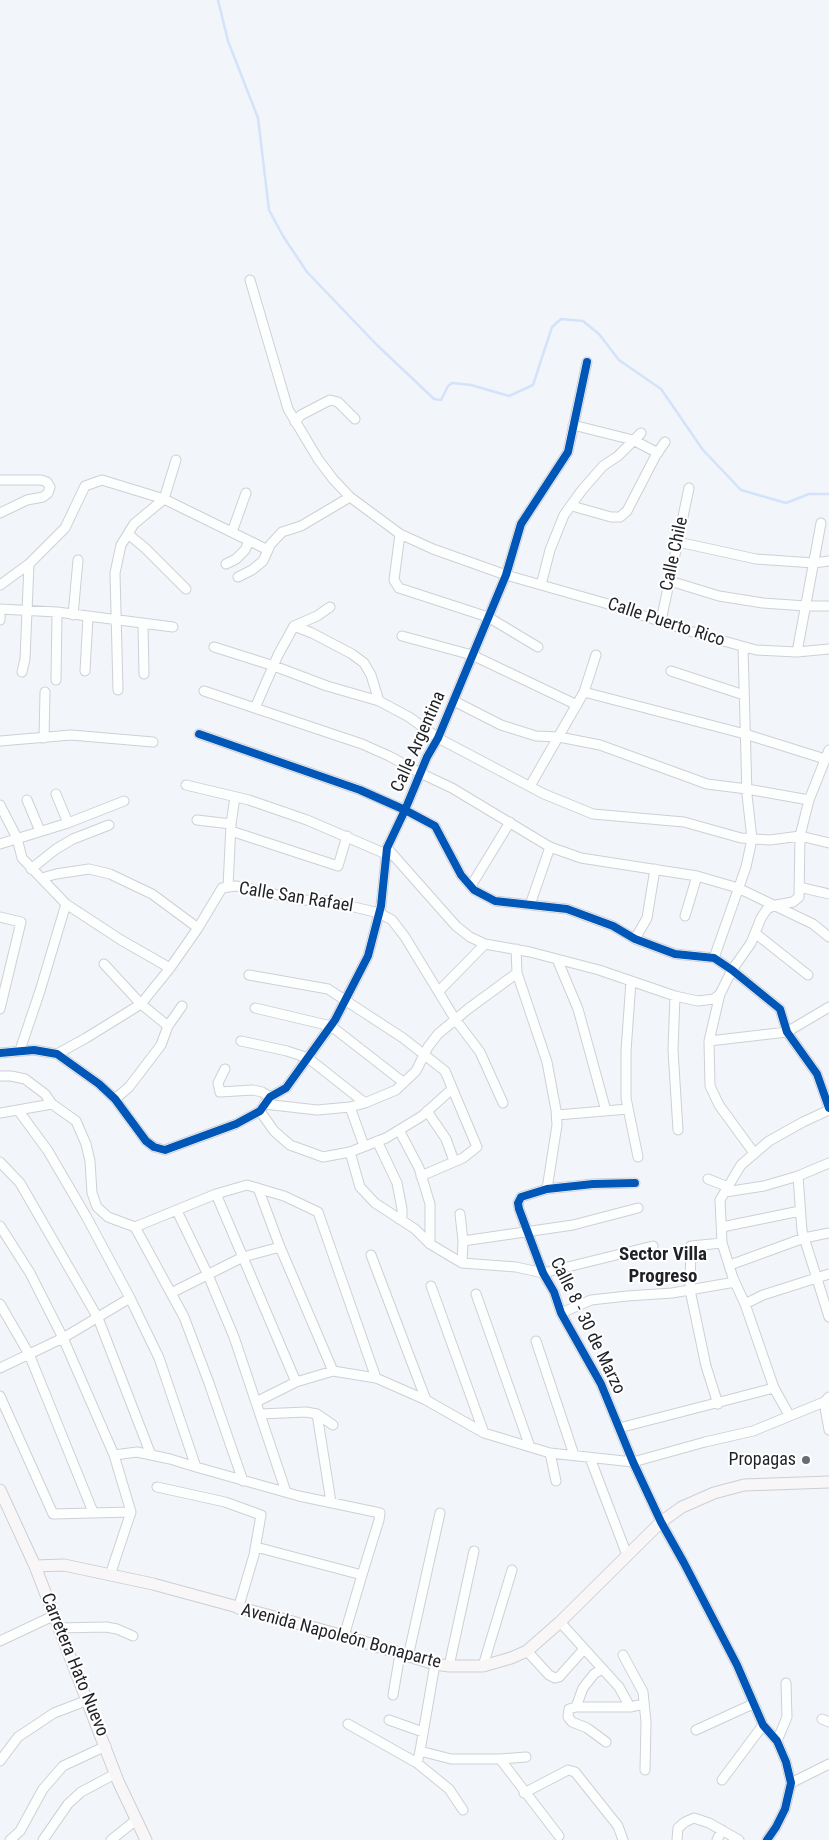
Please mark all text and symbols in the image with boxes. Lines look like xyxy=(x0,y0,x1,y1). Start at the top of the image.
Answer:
street label: Calle Chile xyxy=(657,515,693,593)
street label: Calle Puerto Rico xyxy=(605,594,727,652)
street label: Calle Argentina xyxy=(387,688,451,796)
street label: Calle San Rafael xyxy=(237,878,355,918)
district label: Sector Villa Progreso xyxy=(619,1244,707,1288)
street label: Calle 8 - 30 de Marzo xyxy=(545,1254,629,1398)
place label: Propagas xyxy=(728,1449,796,1471)
marker: Propagas xyxy=(800,1454,812,1466)
street label: Carretera Hato Nuevo xyxy=(35,1590,113,1740)
street label: Avenida Napoleón Bonaparte xyxy=(239,1600,443,1674)

